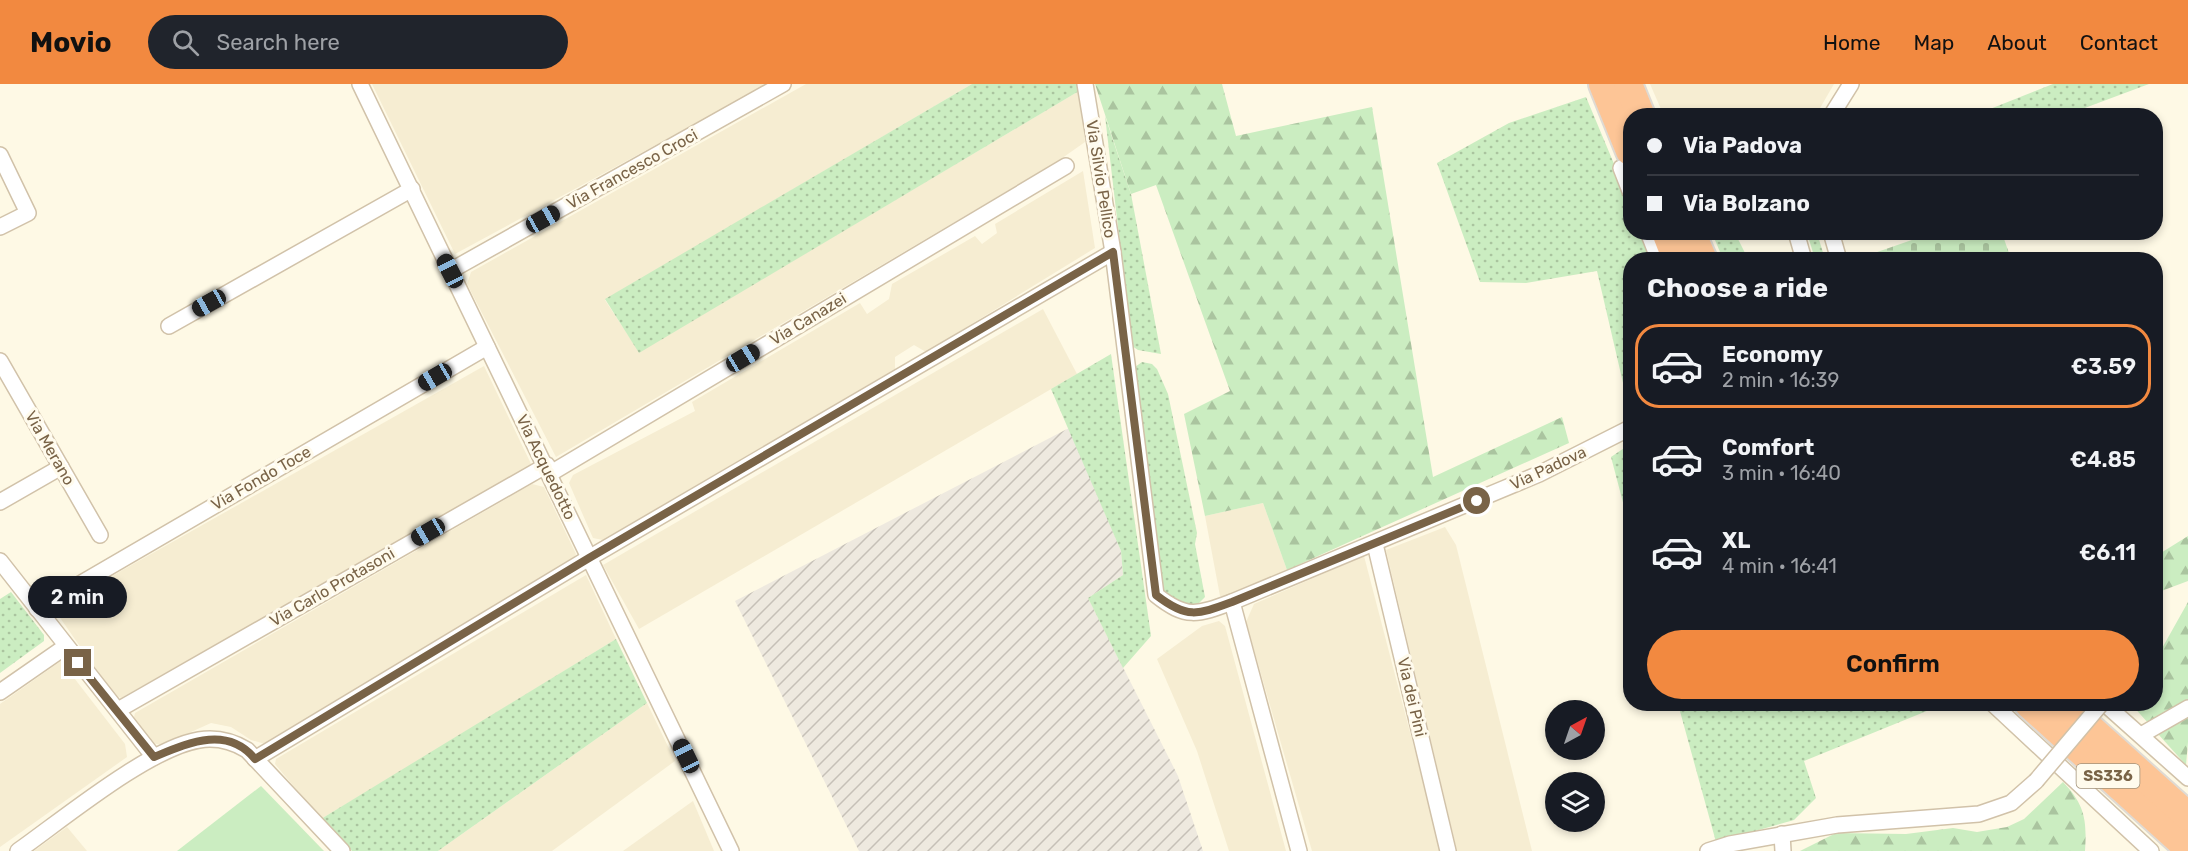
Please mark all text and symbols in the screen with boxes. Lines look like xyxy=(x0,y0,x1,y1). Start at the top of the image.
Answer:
search box xyxy=(148,15,568,69)
text: Movio xyxy=(30,26,112,59)
icon: search xyxy=(169,26,202,59)
text: Search here xyxy=(217,29,340,56)
text: Home xyxy=(1823,30,1880,55)
text: Map xyxy=(1913,30,1954,55)
text: About xyxy=(1987,30,2047,55)
text: Contact xyxy=(2080,30,2158,55)
street label: Via Silvio Pellico xyxy=(1082,119,1120,239)
street label: Via Francesco Croci xyxy=(563,125,701,213)
text: Via Padova xyxy=(1683,132,1802,159)
text: Via Bolzano xyxy=(1683,190,1810,217)
car xyxy=(523,202,563,236)
car xyxy=(434,251,466,291)
text: Choose a ride xyxy=(1647,272,1828,304)
car xyxy=(189,286,229,320)
street label: Via Canazei xyxy=(766,289,850,349)
icon: car xyxy=(1650,339,1704,393)
car xyxy=(723,341,763,375)
text: Economy xyxy=(1722,341,1823,368)
text: €3.59 xyxy=(2071,353,2136,380)
car xyxy=(415,360,455,394)
text: 2 min · 16:39 xyxy=(1722,368,1839,392)
street label: Via Merano xyxy=(21,408,79,488)
street label: Via Acquedotto xyxy=(512,411,580,523)
icon: car xyxy=(1650,432,1704,486)
text: Comfort xyxy=(1722,434,1814,461)
street label: Via Fondo Toce xyxy=(208,442,314,514)
street label: Via Padova xyxy=(1507,442,1589,494)
text: €4.85 xyxy=(2070,446,2136,473)
text: 3 min · 16:40 xyxy=(1722,461,1841,485)
route start xyxy=(1463,487,1490,514)
car xyxy=(408,515,448,549)
icon: car xyxy=(1650,525,1704,579)
text: XL xyxy=(1722,527,1750,554)
text: €6.11 xyxy=(2079,539,2136,566)
street label: Via Carlo Protasoni xyxy=(266,544,398,630)
text: 4 min · 16:41 xyxy=(1722,554,1837,578)
callout: 2 min xyxy=(28,576,128,618)
text: 2 min xyxy=(51,585,104,609)
button: Confirm xyxy=(1647,630,2139,699)
route end xyxy=(64,649,91,676)
street label: Via dei Pini xyxy=(1394,655,1430,739)
north arrow xyxy=(1545,700,1605,760)
map controls xyxy=(1545,700,1605,832)
car xyxy=(670,736,702,776)
road number: SS336 xyxy=(2076,764,2140,788)
button: layers xyxy=(1545,772,1605,832)

